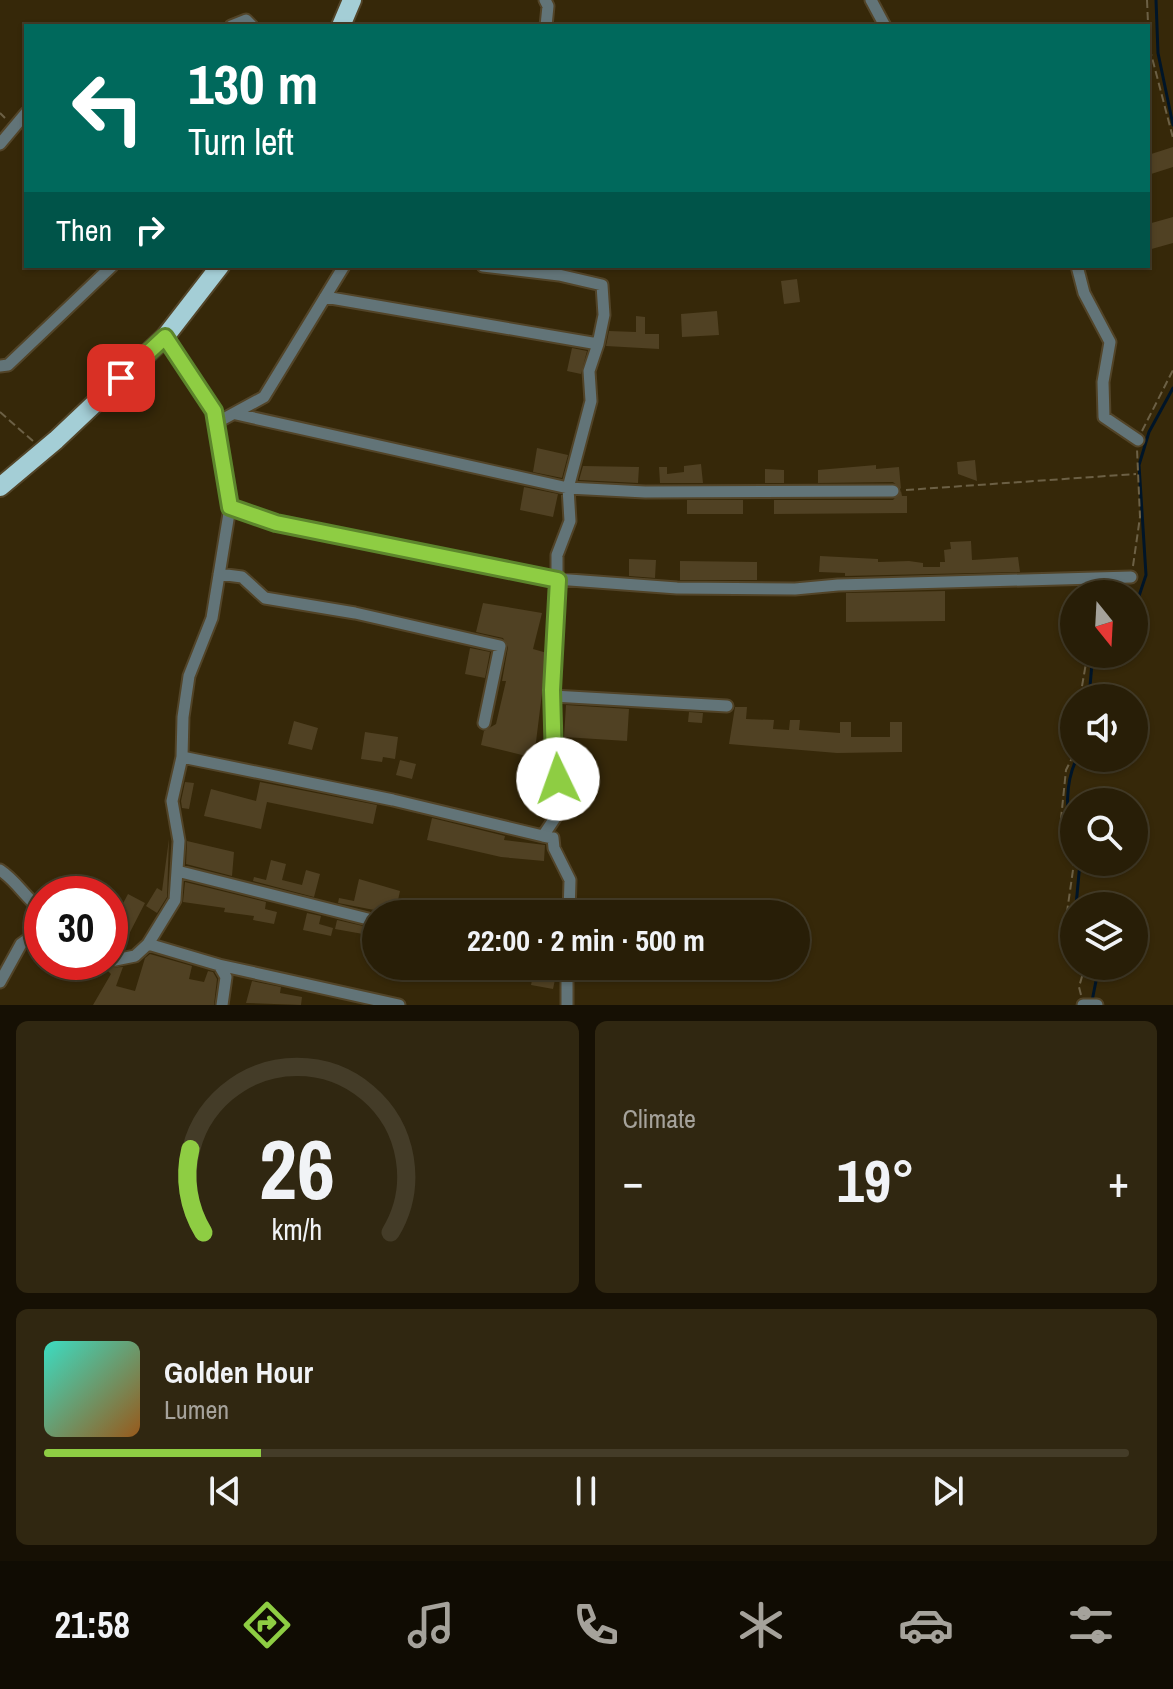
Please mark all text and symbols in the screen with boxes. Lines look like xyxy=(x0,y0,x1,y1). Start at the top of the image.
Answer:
text: 130 m xyxy=(188,46,318,121)
icon: left xyxy=(56,56,160,160)
text: Turn left xyxy=(188,118,294,166)
icon: right xyxy=(128,208,172,252)
text: Then xyxy=(56,210,112,250)
pin xyxy=(87,344,155,412)
icon: arrive xyxy=(99,356,143,400)
north arrow xyxy=(1060,580,1148,668)
map controls xyxy=(1060,580,1148,980)
button: sound xyxy=(1060,684,1148,772)
position arrow xyxy=(516,737,600,821)
button: search xyxy=(1060,788,1148,876)
speed limit sign: 30 xyxy=(24,876,128,980)
button: layers xyxy=(1060,892,1148,980)
text: 22:00 · 2 min · 500 m xyxy=(467,920,705,960)
text: Climate xyxy=(623,1101,696,1136)
text: 26 xyxy=(259,1113,335,1225)
text: 19° xyxy=(836,1140,915,1221)
text: − xyxy=(623,1151,644,1211)
text: + xyxy=(1108,1151,1129,1211)
text: km/h xyxy=(272,1210,323,1249)
text: Golden Hour xyxy=(164,1352,313,1392)
text: Lumen xyxy=(164,1392,229,1427)
icon: previous xyxy=(203,1469,247,1513)
icon: pause xyxy=(564,1469,608,1513)
icon: next xyxy=(926,1469,970,1513)
icon: directions xyxy=(239,1597,295,1653)
icon: music xyxy=(403,1597,459,1653)
icon: phone xyxy=(568,1597,624,1653)
icon: climate xyxy=(733,1597,789,1653)
icon: car xyxy=(898,1597,954,1653)
icon: filters xyxy=(1063,1597,1119,1653)
text: 21:58 xyxy=(54,1601,130,1649)

